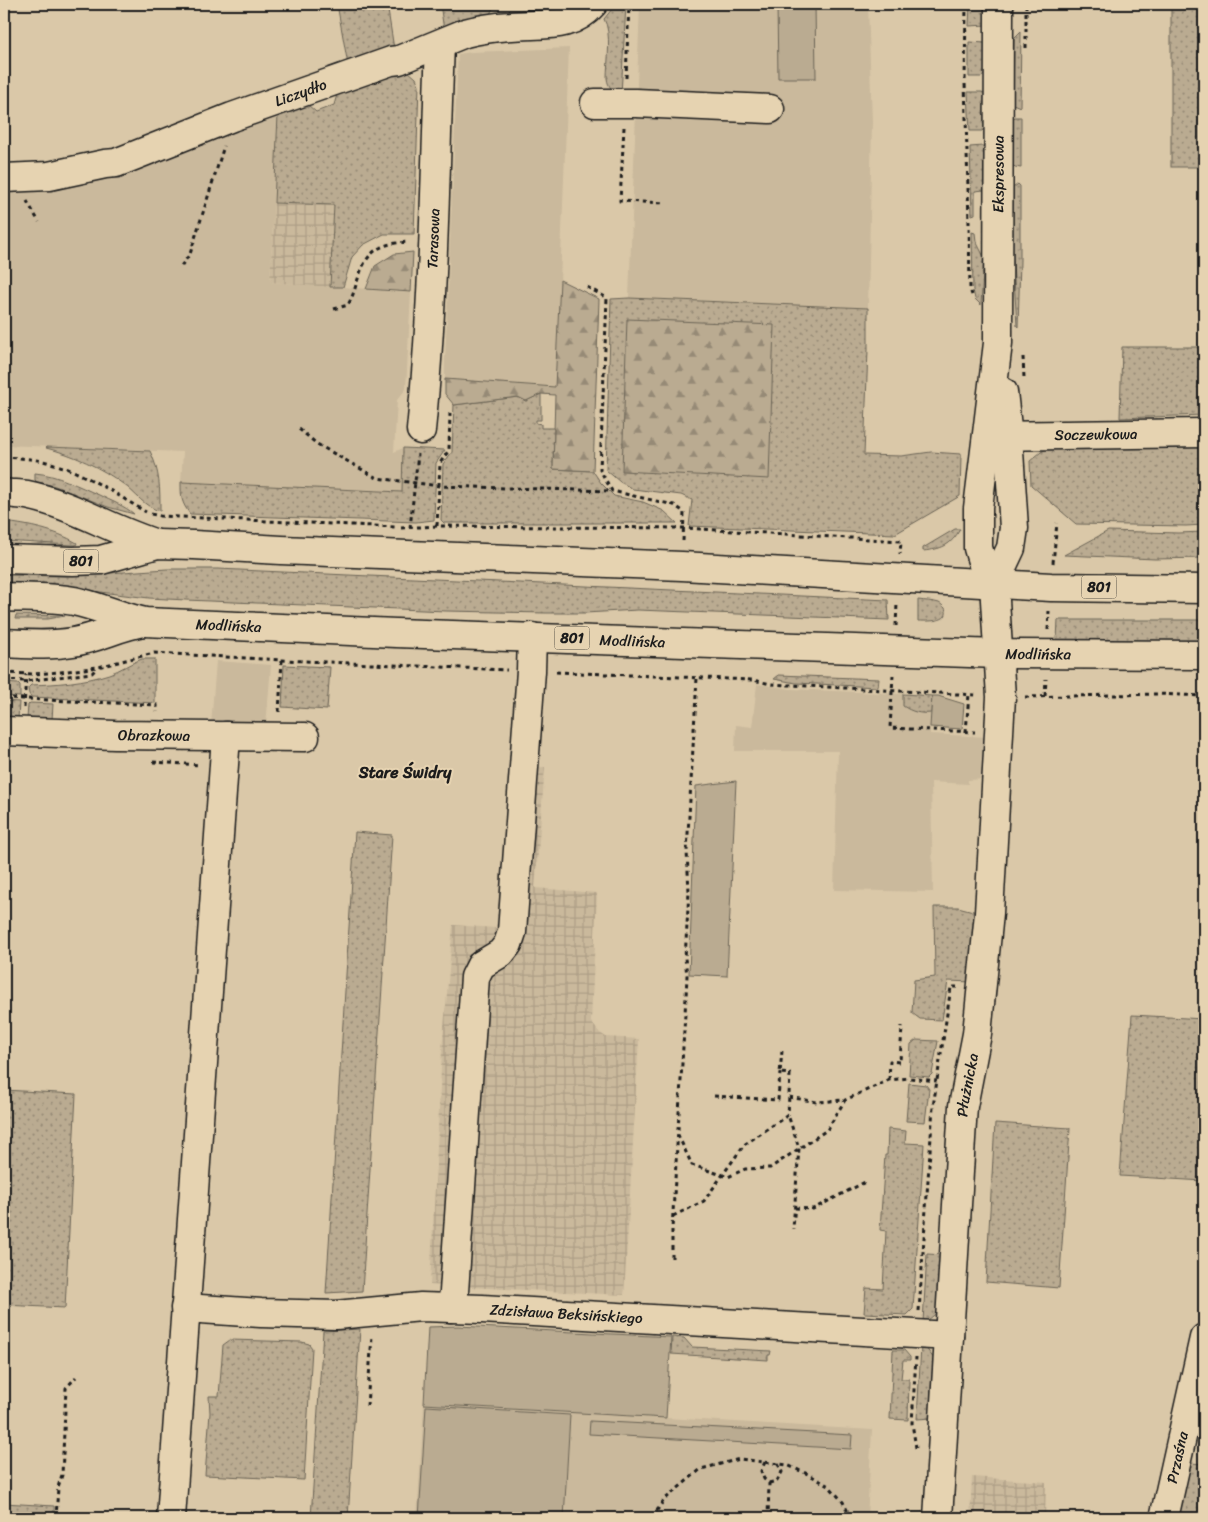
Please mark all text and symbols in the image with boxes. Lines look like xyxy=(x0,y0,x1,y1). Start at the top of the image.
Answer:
street label: Liczydło xyxy=(271,71,331,114)
street label: Ekspresowa xyxy=(985,135,1012,213)
street label: Tarasowa xyxy=(419,207,448,269)
street label: Soczewkowa xyxy=(1054,421,1138,448)
road number: 801 xyxy=(64,550,98,572)
road number: 801 xyxy=(1082,576,1116,598)
street label: Modlińska xyxy=(195,611,263,640)
road number: 801 xyxy=(554,626,590,650)
street label: Modlińska xyxy=(599,627,666,655)
street label: Modlińska xyxy=(1005,641,1072,667)
street label: Obrazkowa xyxy=(118,722,191,749)
district label: Stare Świdry xyxy=(358,758,452,787)
street label: Płużnicka xyxy=(949,1051,986,1118)
street label: Zdzisława Beksińskiego xyxy=(489,1296,644,1331)
street label: Przaśna xyxy=(1159,1429,1196,1486)

